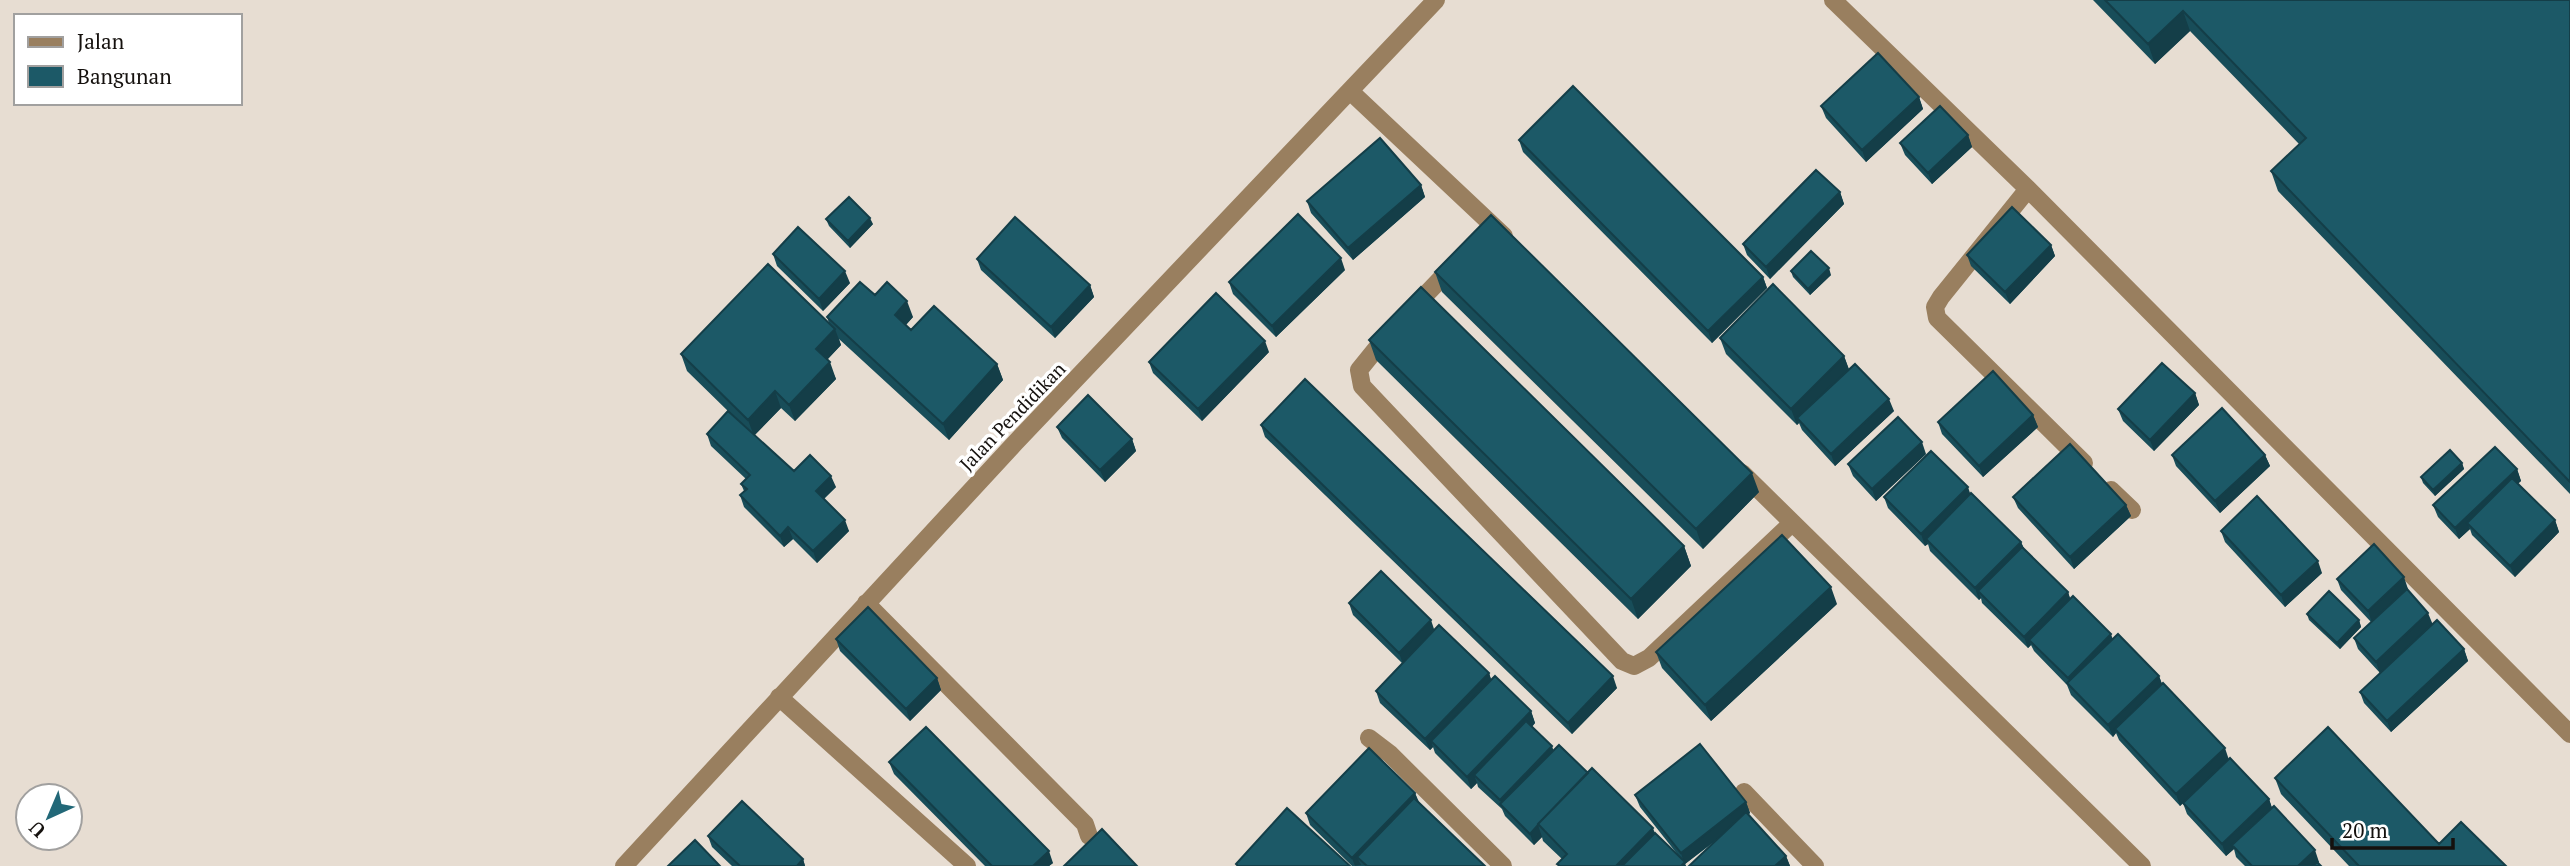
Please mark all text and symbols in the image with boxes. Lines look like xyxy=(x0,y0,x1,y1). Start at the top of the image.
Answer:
legend xyxy=(14,14,242,105)
text: Jalan xyxy=(77,27,125,55)
text: Bangunan xyxy=(77,62,172,90)
street label: Jalan Pendidikan xyxy=(954,356,1070,476)
north arrow xyxy=(14,782,84,852)
scale bar xyxy=(2332,806,2453,850)
text: U xyxy=(23,816,50,843)
text: 20 m xyxy=(2342,816,2388,844)

